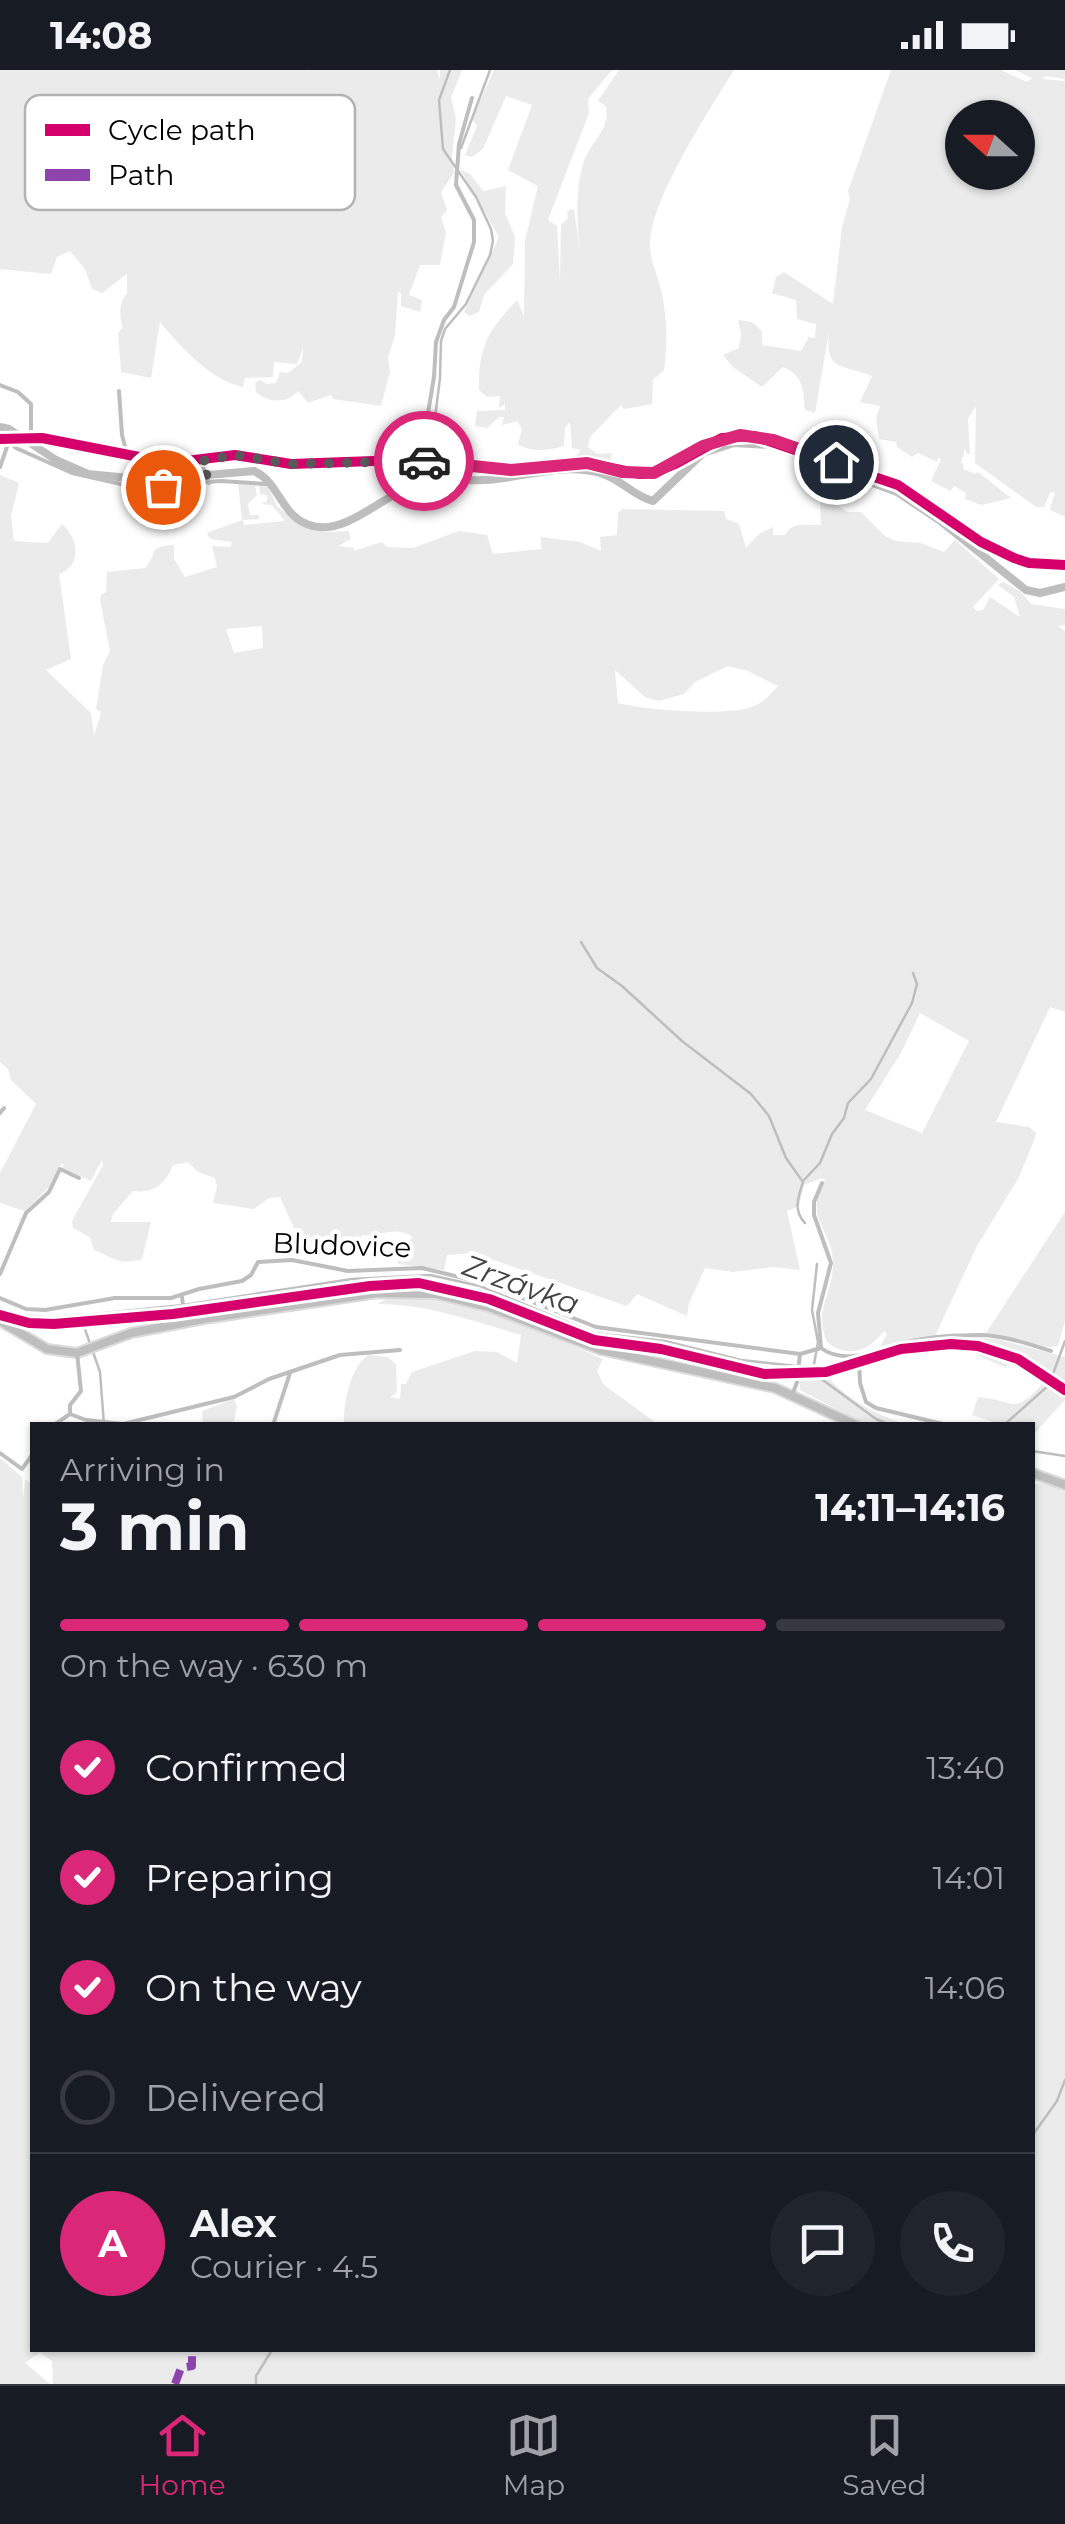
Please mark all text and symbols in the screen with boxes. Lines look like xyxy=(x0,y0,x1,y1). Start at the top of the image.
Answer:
text: 14:08 xyxy=(50,12,152,59)
legend xyxy=(25,95,355,210)
north arrow xyxy=(945,100,1035,190)
map controls xyxy=(945,100,1035,190)
text: Cycle path xyxy=(108,113,256,147)
text: Path xyxy=(108,158,175,192)
courier xyxy=(374,411,474,511)
pin xyxy=(794,420,879,505)
icon: car xyxy=(397,434,452,489)
icon: home xyxy=(809,435,864,490)
pin xyxy=(121,445,206,530)
icon: bag xyxy=(136,460,191,515)
street label: Bludovice xyxy=(272,1226,412,1264)
water label: Zrzávka xyxy=(457,1246,584,1323)
text: Arriving in xyxy=(60,1450,225,1489)
text: 14:11–14:16 xyxy=(815,1484,1005,1531)
text: 3 min xyxy=(60,1487,250,1566)
text: On the way · 630 m xyxy=(60,1646,368,1685)
icon: check xyxy=(60,1740,115,1795)
text: Confirmed xyxy=(145,1744,348,1791)
text: 13:40 xyxy=(926,1748,1005,1787)
icon: check xyxy=(60,1850,115,1905)
text: Preparing xyxy=(145,1854,334,1901)
text: 14:01 xyxy=(933,1858,1005,1897)
icon: check xyxy=(60,1960,115,2015)
text: On the way xyxy=(145,1964,362,2011)
text: 14:06 xyxy=(925,1968,1005,2007)
text: Delivered xyxy=(145,2074,326,2121)
button: chat xyxy=(770,2191,875,2296)
button: phone xyxy=(900,2191,1005,2296)
text: Alex xyxy=(190,2200,277,2247)
text: A xyxy=(98,2220,127,2267)
text: Courier · 4.5 xyxy=(190,2247,378,2286)
tab: Home xyxy=(139,2408,226,2502)
tab: Map xyxy=(503,2408,565,2502)
tab: Saved xyxy=(842,2408,926,2502)

